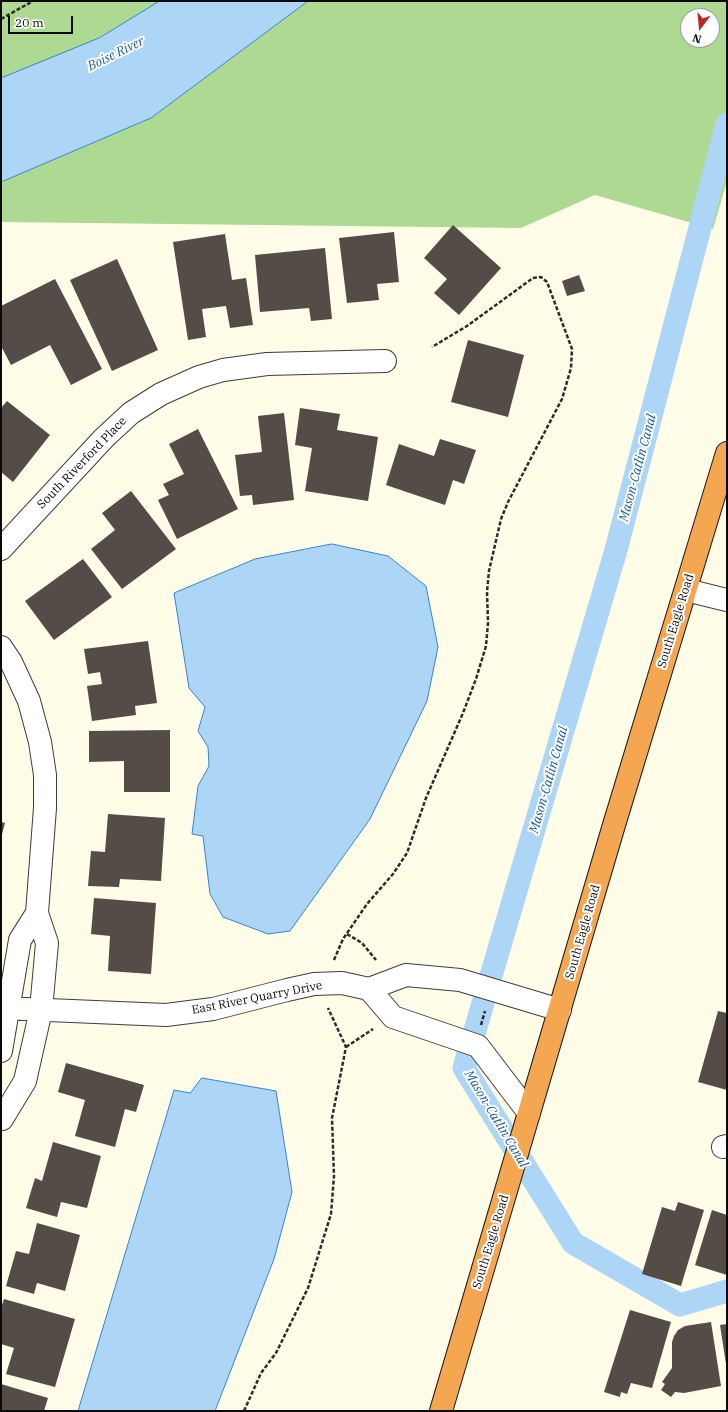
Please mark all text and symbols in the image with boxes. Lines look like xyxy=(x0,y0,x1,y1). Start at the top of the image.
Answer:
scale bar xyxy=(10,8,75,34)
north arrow xyxy=(680,8,720,48)
text: 20 m xyxy=(15,15,44,30)
text: N xyxy=(691,31,703,47)
water label: Boise River xyxy=(85,34,147,74)
water label: Mason-Catlin Canal xyxy=(616,413,660,523)
street label: South Riverford Place xyxy=(34,414,130,512)
street label: South Eagle Road xyxy=(655,572,697,670)
water label: Mason-Catlin Canal xyxy=(526,725,572,835)
street label: South Eagle Road xyxy=(563,883,603,981)
street label: East River Quarry Drive xyxy=(190,978,324,1018)
water label: Mason-Catlin Canal xyxy=(461,1068,531,1170)
street label: South Eagle Road xyxy=(470,1193,512,1291)

